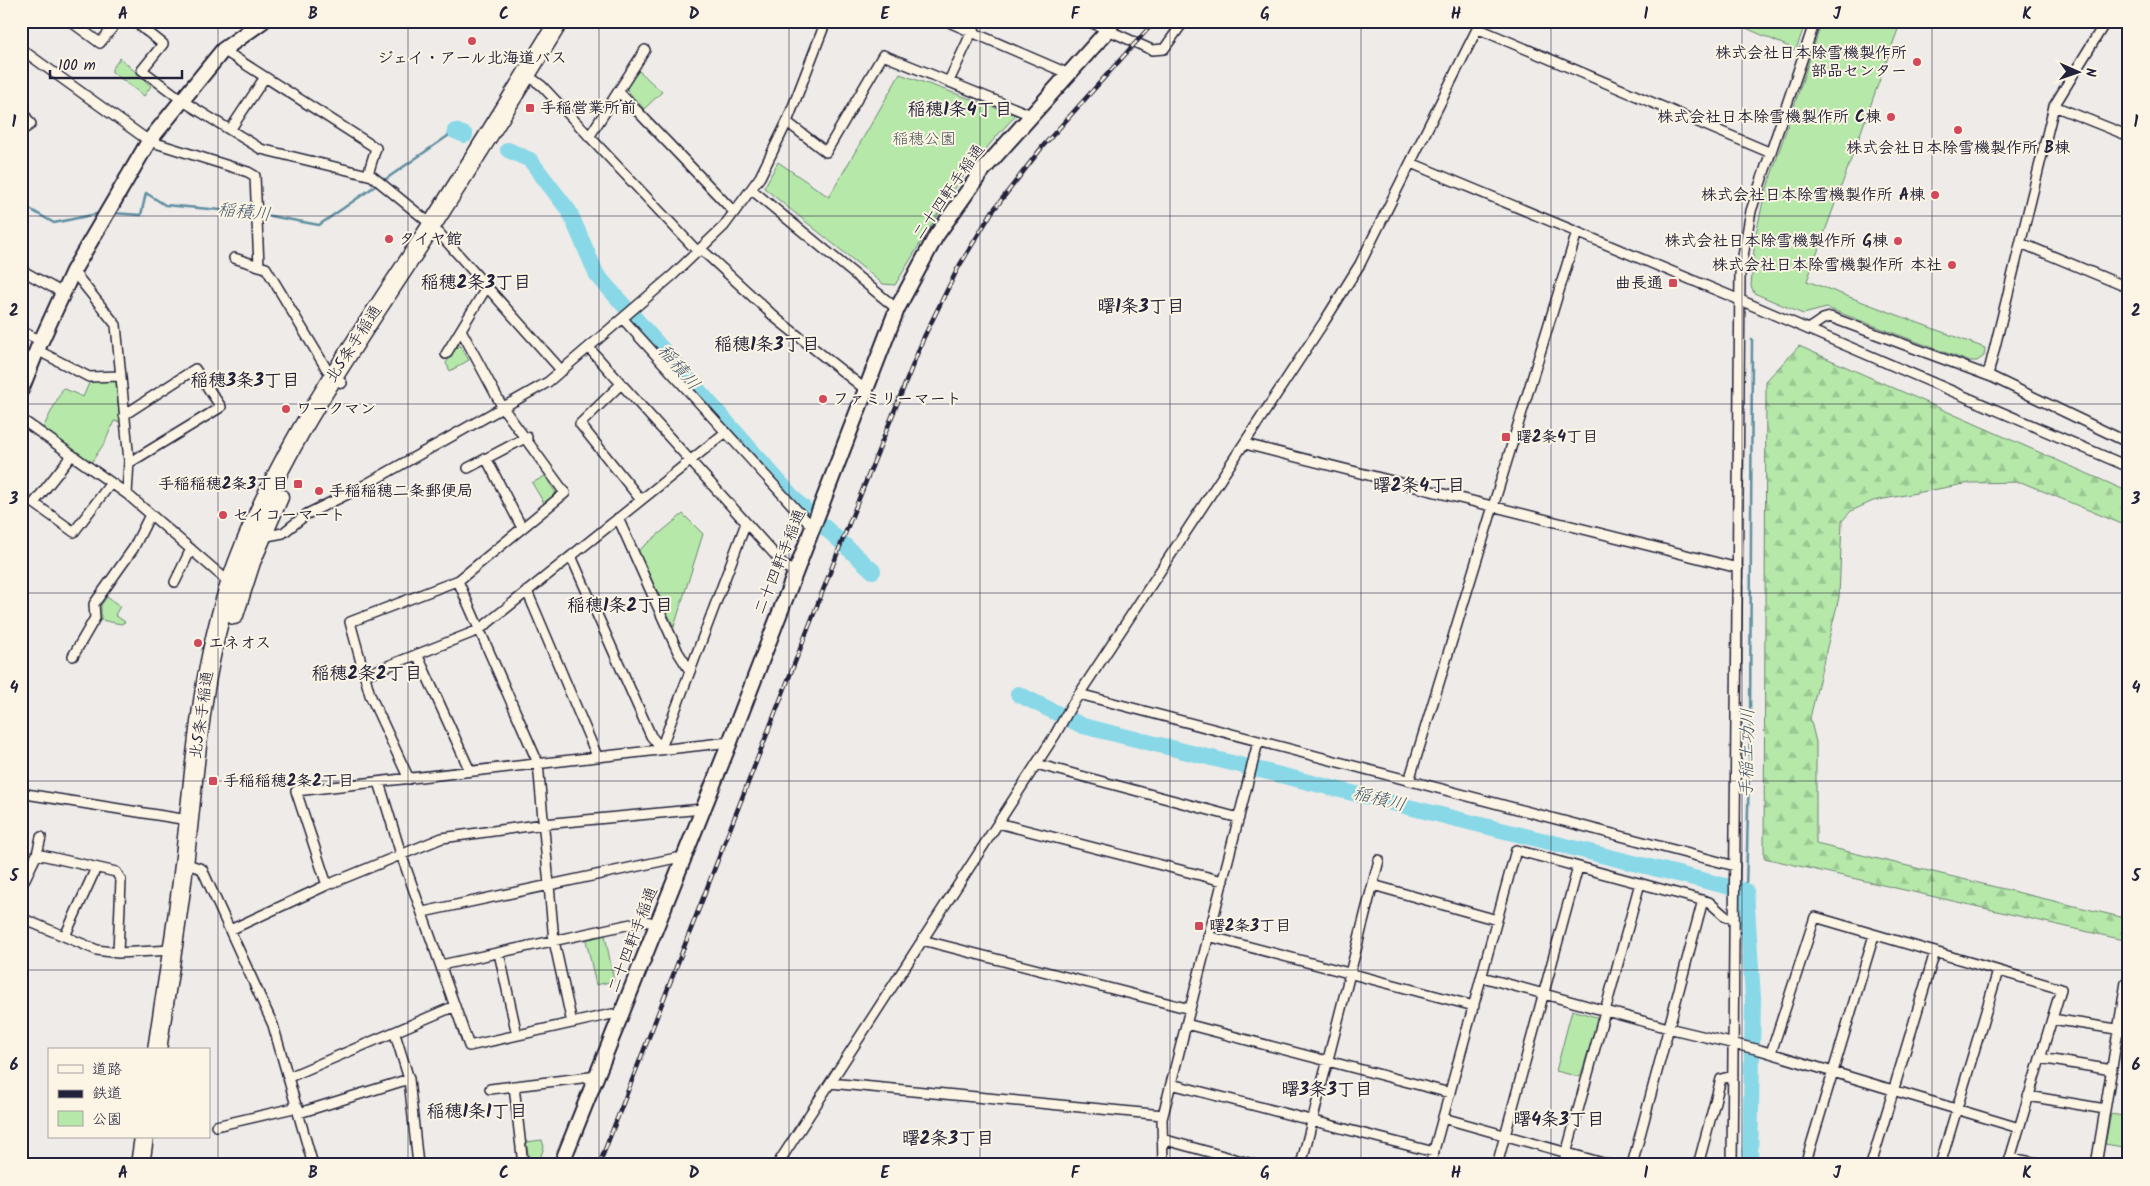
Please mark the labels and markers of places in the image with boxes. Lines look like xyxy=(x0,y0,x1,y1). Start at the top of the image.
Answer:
marker: ジェイ・アール北海道バス xyxy=(466,35,478,47)
place label: 株式会社日本除雪機製作所 部品センター xyxy=(1715,41,1907,84)
place label: ジェイ・アール北海道バス xyxy=(377,46,567,71)
marker: 株式会社日本除雪機製作所 部品センター xyxy=(1911,56,1923,68)
place label: 手稲営業所前 xyxy=(540,96,636,121)
marker: 手稲営業所前 xyxy=(524,102,536,114)
place label: 株式会社日本除雪機製作所 C棟 xyxy=(1657,105,1882,130)
marker: 株式会社日本除雪機製作所 C棟 xyxy=(1885,111,1897,123)
marker: 株式会社日本除雪機製作所 B棟 xyxy=(1952,124,1964,136)
place label: 株式会社日本除雪機製作所 B棟 xyxy=(1846,136,2071,161)
place label: 株式会社日本除雪機製作所 A棟 xyxy=(1701,183,1926,208)
marker: 株式会社日本除雪機製作所 A棟 xyxy=(1929,189,1941,201)
place label: タイヤ館 xyxy=(399,227,462,252)
place label: 株式会社日本除雪機製作所 G棟 xyxy=(1664,229,1889,254)
marker: タイヤ館 xyxy=(383,233,395,245)
marker: 株式会社日本除雪機製作所 G棟 xyxy=(1892,235,1904,247)
place label: 株式会社日本除雪機製作所 本社 xyxy=(1712,253,1942,278)
marker: 株式会社日本除雪機製作所 本社 xyxy=(1946,259,1958,271)
place label: 曲長通 xyxy=(1615,271,1663,296)
marker: 曲長通 xyxy=(1667,277,1679,289)
place label: ファミリーマート xyxy=(833,387,962,412)
marker: ファミリーマート xyxy=(817,393,829,405)
place label: ワークマン xyxy=(296,397,376,422)
marker: ワークマン xyxy=(280,403,292,415)
place label: 曙2条4丁目 xyxy=(1516,425,1598,450)
marker: 曙2条4丁目 xyxy=(1500,431,1512,443)
place label: 手稲稲穂2条3丁目 xyxy=(158,472,288,497)
marker: 手稲稲穂2条3丁目 xyxy=(292,478,304,490)
place label: 手稲稲穂二条郵便局 xyxy=(329,479,473,504)
marker: 手稲稲穂二条郵便局 xyxy=(313,485,325,497)
place label: セイコーマート xyxy=(233,503,346,528)
marker: セイコーマート xyxy=(217,509,229,521)
place label: エネオス xyxy=(208,631,271,656)
marker: エネオス xyxy=(192,637,204,649)
place label: 手稲稲穂2条2丁目 xyxy=(223,769,354,794)
marker: 手稲稲穂2条2丁目 xyxy=(207,775,219,787)
place label: 曙2条3丁目 xyxy=(1209,914,1291,939)
marker: 曙2条3丁目 xyxy=(1193,920,1205,932)

